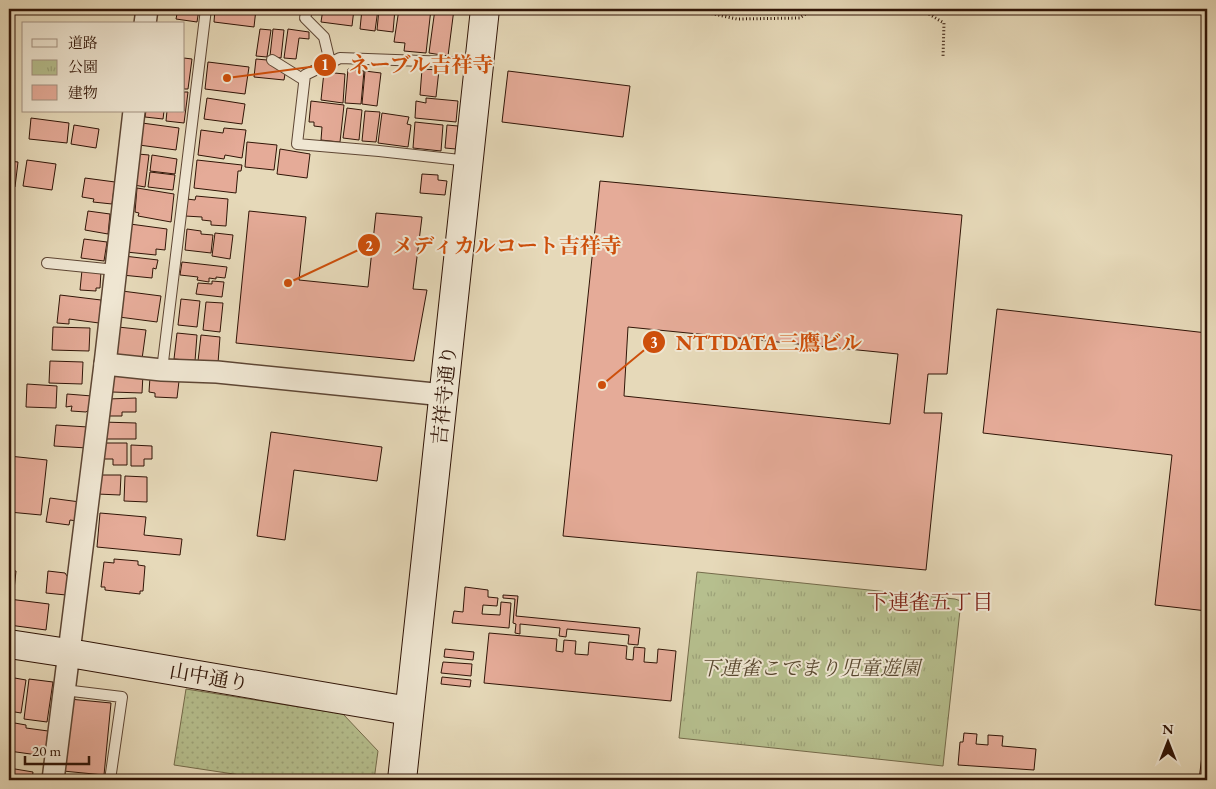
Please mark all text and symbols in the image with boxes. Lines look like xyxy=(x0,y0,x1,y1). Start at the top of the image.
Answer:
legend xyxy=(22,22,185,112)
text: 道路 xyxy=(68,33,98,52)
callout: ネーブル吉祥寺 xyxy=(313,47,505,83)
text: ネーブル吉祥寺 xyxy=(348,51,494,78)
text: 1 xyxy=(321,55,329,74)
text: 公園 xyxy=(68,57,98,76)
text: 建物 xyxy=(68,83,98,102)
callout: メディカルコート吉祥寺 xyxy=(357,227,633,263)
text: メディカルコート吉祥寺 xyxy=(392,232,622,259)
text: 2 xyxy=(365,236,373,255)
callout: NTTDATA三鷹ビル xyxy=(641,324,873,360)
text: NTTDATA三鷹ビル xyxy=(676,329,862,356)
text: 3 xyxy=(650,333,658,352)
street label: 吉祥寺通り xyxy=(426,344,462,446)
district label: 下連雀五丁目 xyxy=(867,588,993,615)
park label: 下連雀こでまり児童遊園 xyxy=(700,655,923,681)
street label: 山中通り xyxy=(167,657,251,697)
north arrow xyxy=(1144,716,1194,766)
text: N xyxy=(1162,720,1174,738)
scale bar xyxy=(25,734,89,766)
text: 20 m xyxy=(32,741,61,760)

